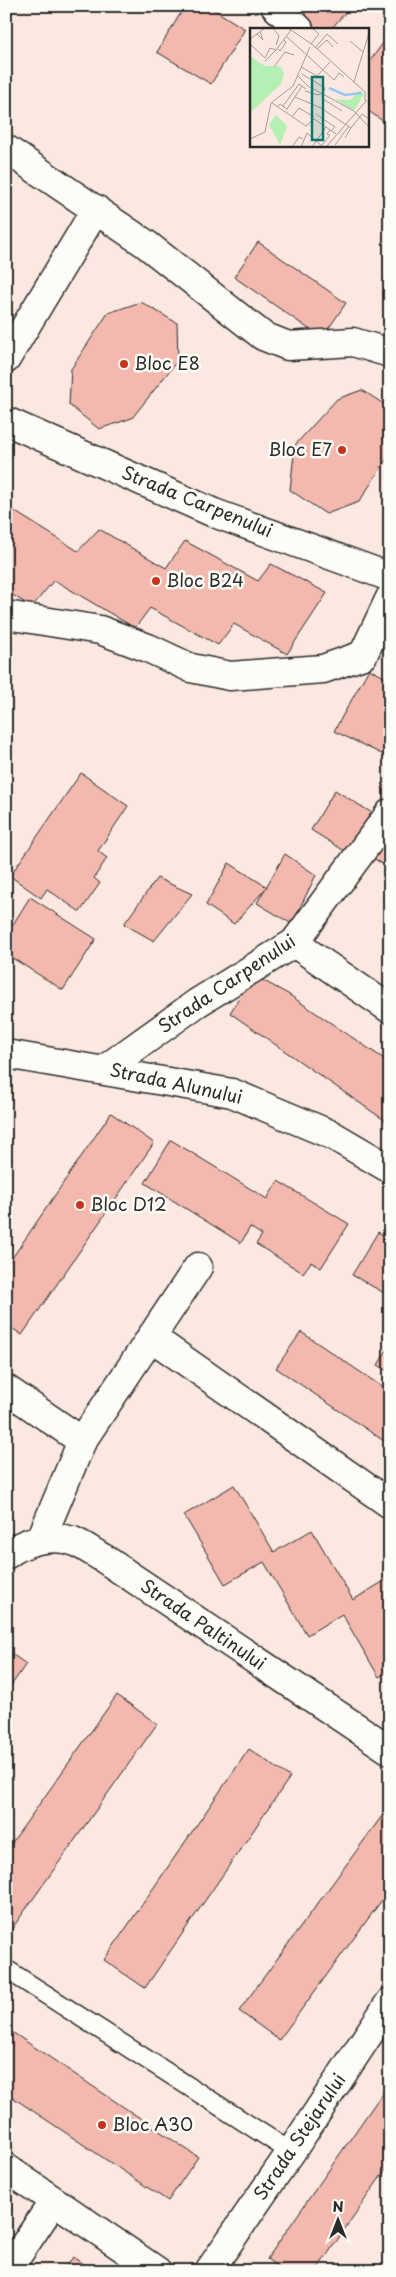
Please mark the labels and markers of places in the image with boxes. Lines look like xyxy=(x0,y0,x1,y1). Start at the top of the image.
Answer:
place label: Bloc E8 xyxy=(134,349,200,376)
marker: Bloc E8 xyxy=(118,358,130,370)
place label: Bloc E7 xyxy=(268,435,332,462)
marker: Bloc E7 xyxy=(336,444,348,456)
place label: Bloc B24 xyxy=(166,566,244,593)
marker: Bloc B24 xyxy=(150,575,162,587)
place label: Bloc D12 xyxy=(90,1190,167,1217)
marker: Bloc D12 xyxy=(74,1199,86,1211)
place label: Bloc A30 xyxy=(112,2110,193,2137)
marker: Bloc A30 xyxy=(96,2119,108,2131)

